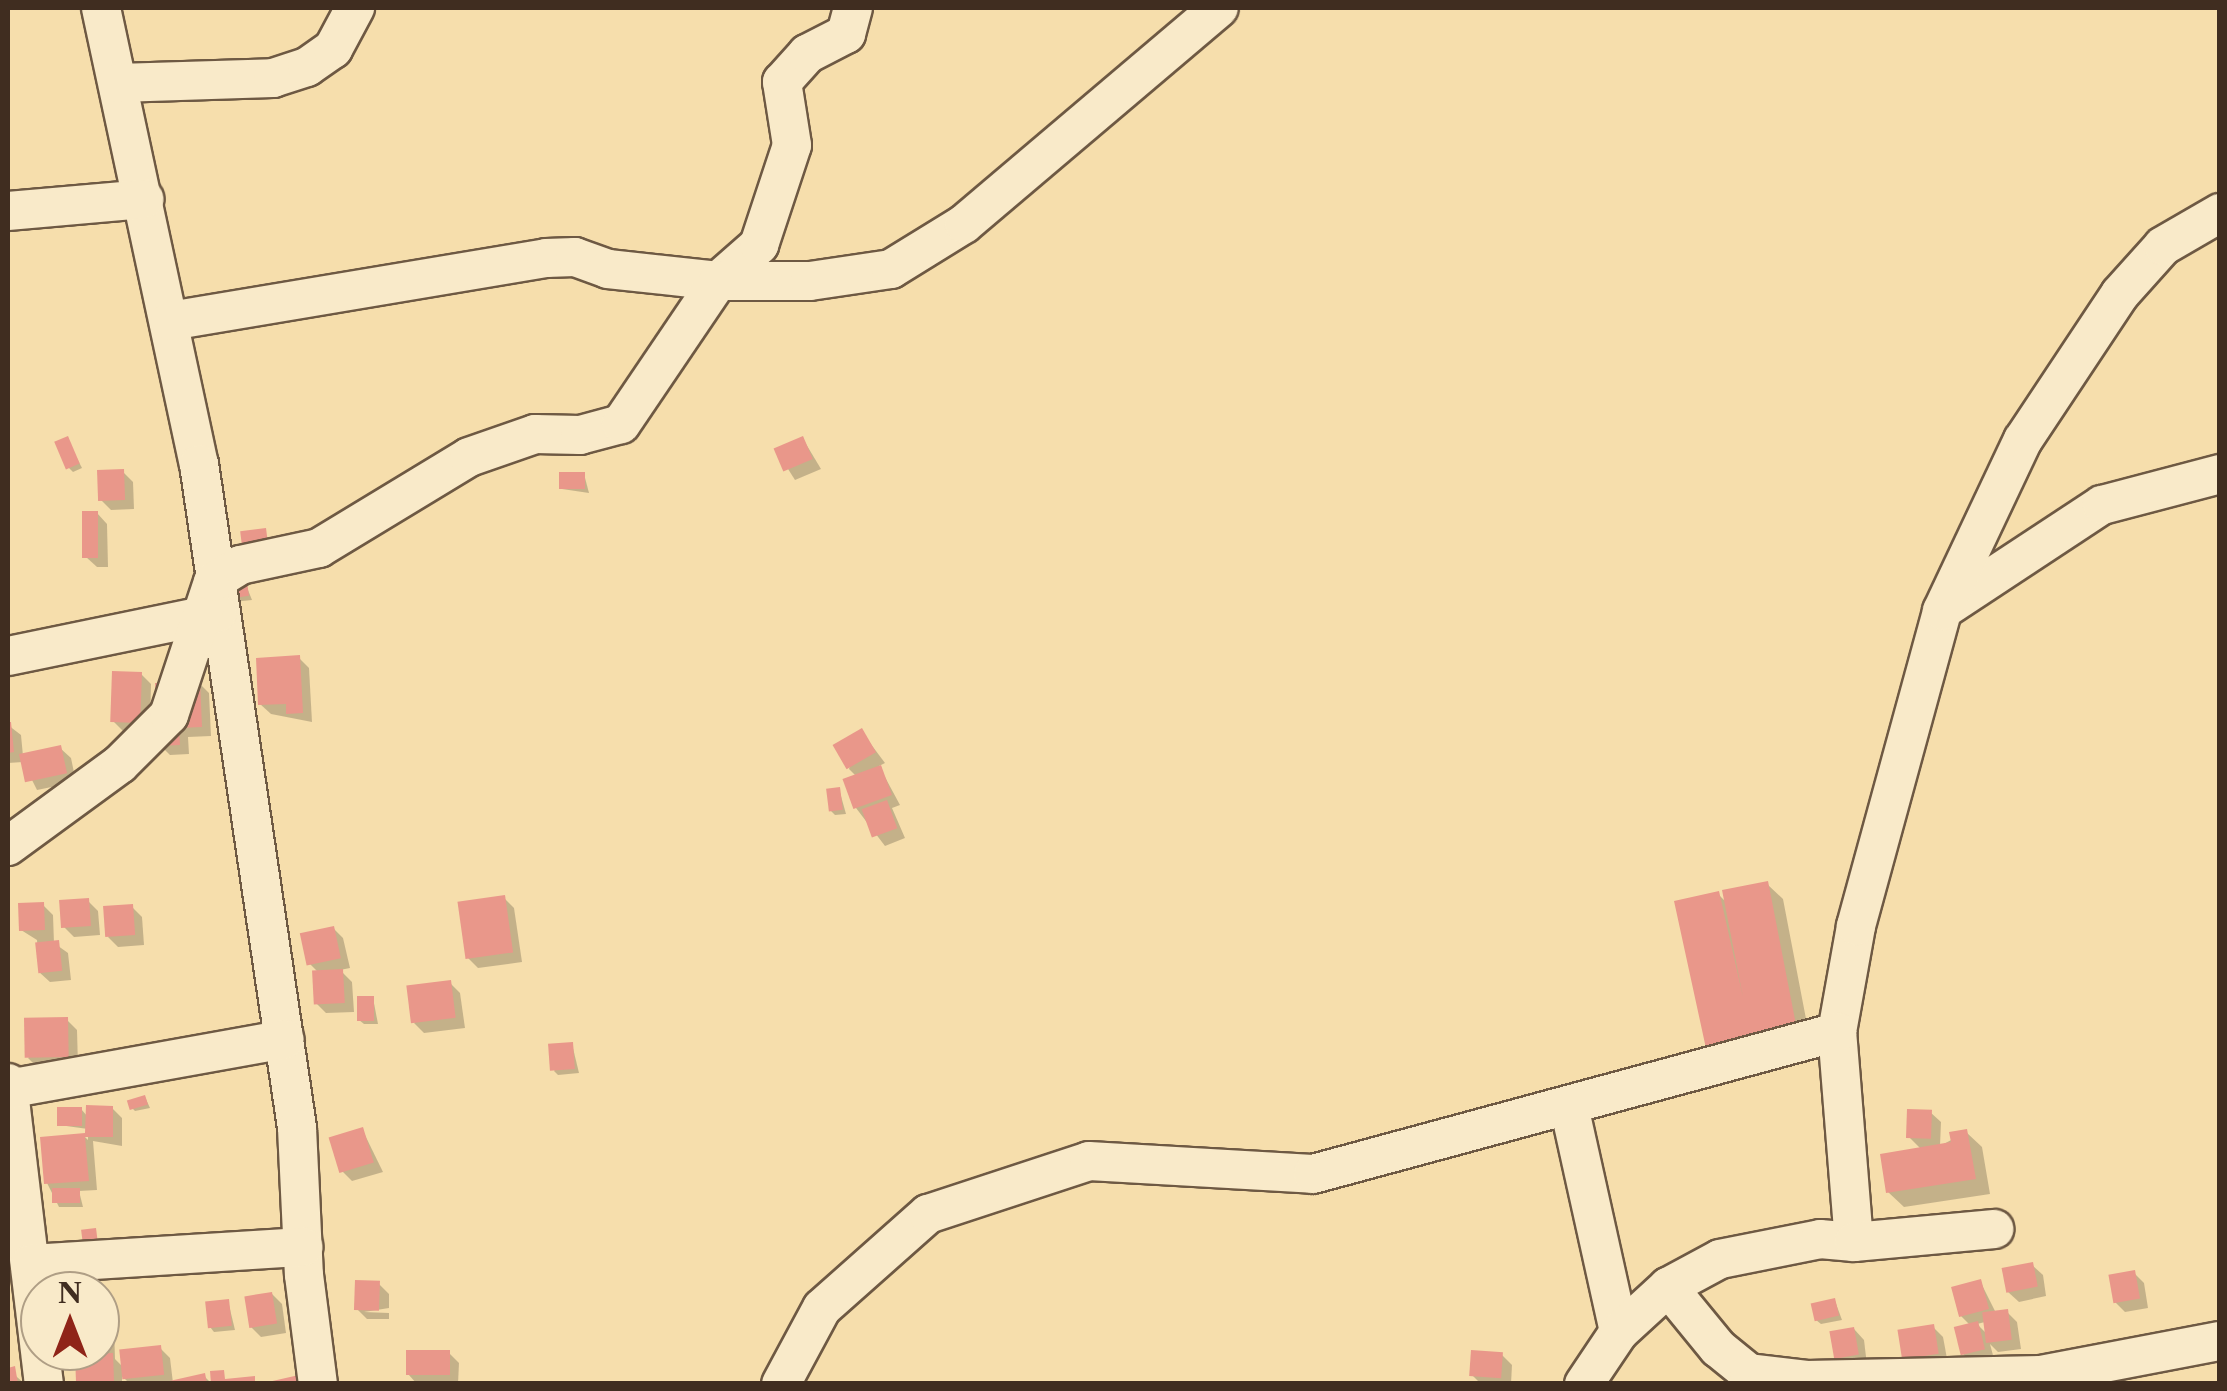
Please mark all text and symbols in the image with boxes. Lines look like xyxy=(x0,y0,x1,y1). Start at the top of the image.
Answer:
north arrow xyxy=(20,1271,120,1371)
text: N xyxy=(58,1276,82,1310)

